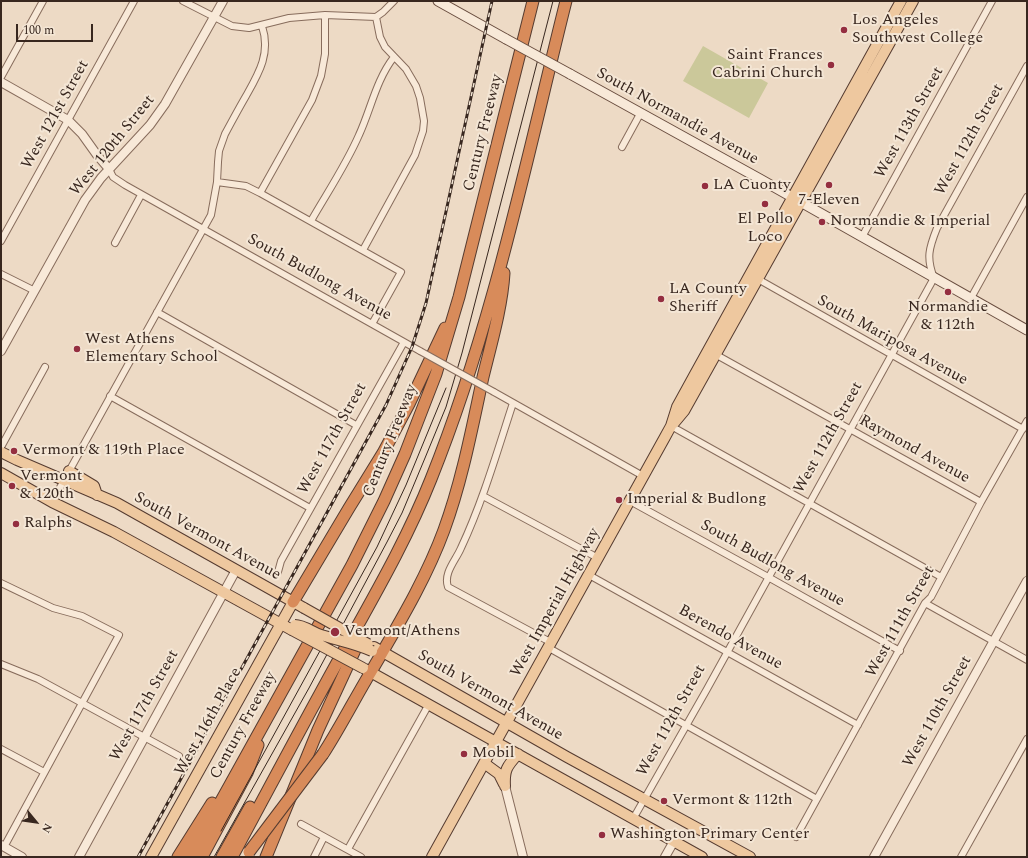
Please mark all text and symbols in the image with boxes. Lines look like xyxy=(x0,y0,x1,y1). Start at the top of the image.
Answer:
place label: Los Angeles Southwest College xyxy=(852,11,983,49)
scale bar xyxy=(18,16,95,42)
text: 100 m xyxy=(23,21,54,40)
marker: Los Angeles Southwest College xyxy=(839,25,849,35)
place label: Saint Frances Cabrini Church xyxy=(712,46,823,84)
street label: West 121st Street xyxy=(18,57,94,173)
marker: Saint Frances Cabrini Church xyxy=(826,60,836,70)
street label: South Normandie Avenue xyxy=(593,64,761,170)
street label: West 113th Street xyxy=(871,64,949,182)
street label: Century Freeway xyxy=(460,72,508,194)
street label: West 112th Street xyxy=(931,81,1009,199)
street label: West 120th Street xyxy=(66,92,160,200)
place label: LA Cuonty xyxy=(713,176,791,196)
marker: 7-Eleven xyxy=(824,180,834,190)
marker: LA Cuonty xyxy=(700,181,710,191)
place label: 7-Eleven xyxy=(798,191,860,211)
marker: El Pollo Loco xyxy=(760,199,770,209)
place label: El Pollo Loco xyxy=(737,210,793,248)
place label: Normandie & Imperial xyxy=(830,212,990,232)
marker: Normandie & Imperial xyxy=(817,217,827,227)
street label: South Budlong Avenue xyxy=(244,230,394,326)
place label: LA County Sheriff xyxy=(669,280,747,318)
marker: Normandie & 112th xyxy=(943,287,953,297)
street label: South Mariposa Avenue xyxy=(813,292,971,390)
marker: LA County Sheriff xyxy=(656,294,666,304)
place label: Normandie & 112th xyxy=(908,298,988,336)
place label: West Athens Elementary School xyxy=(85,330,218,368)
marker: West Athens Elementary School xyxy=(72,344,82,354)
street label: West 112th Street xyxy=(790,379,868,497)
street label: West 117th Street xyxy=(294,380,372,498)
street label: Century Freeway xyxy=(360,382,422,500)
street label: Raymond Avenue xyxy=(855,412,973,488)
place label: Vermont & 119th Place xyxy=(22,441,185,461)
marker: Vermont & 119th Place xyxy=(9,446,19,456)
place label: Vermont & 120th xyxy=(20,467,83,505)
marker: Vermont & 120th xyxy=(7,481,17,491)
street label: South Vermont Avenue xyxy=(130,489,284,585)
place label: Imperial & Budlong xyxy=(627,490,767,510)
marker: Imperial & Budlong xyxy=(614,495,624,505)
place label: Ralphs xyxy=(24,514,72,534)
street label: South Budlong Avenue xyxy=(697,516,847,612)
marker: Ralphs xyxy=(11,519,21,529)
street label: West Imperial Highway xyxy=(507,525,605,681)
street label: West 111th Street xyxy=(862,563,940,681)
street label: Berendo Avenue xyxy=(675,601,785,675)
place label: Vermont/Athens xyxy=(344,622,460,642)
marker: Vermont/Athens xyxy=(329,626,341,638)
street label: West 117th Street xyxy=(106,647,184,765)
street label: South Vermont Avenue xyxy=(414,647,566,745)
street label: West 110th Street xyxy=(899,653,977,771)
street label: West 112th Street xyxy=(633,662,711,780)
street label: West 116th Place xyxy=(171,665,247,779)
street label: Century Freeway xyxy=(207,669,281,783)
place label: Mobil xyxy=(472,744,515,764)
marker: Mobil xyxy=(459,749,469,759)
place label: Vermont & 112th xyxy=(672,791,793,811)
marker: Vermont & 112th xyxy=(659,796,669,806)
north arrow xyxy=(16,802,56,842)
text: N xyxy=(37,820,57,836)
place label: Washington Primary Center xyxy=(610,825,809,845)
marker: Washington Primary Center xyxy=(597,830,607,840)

